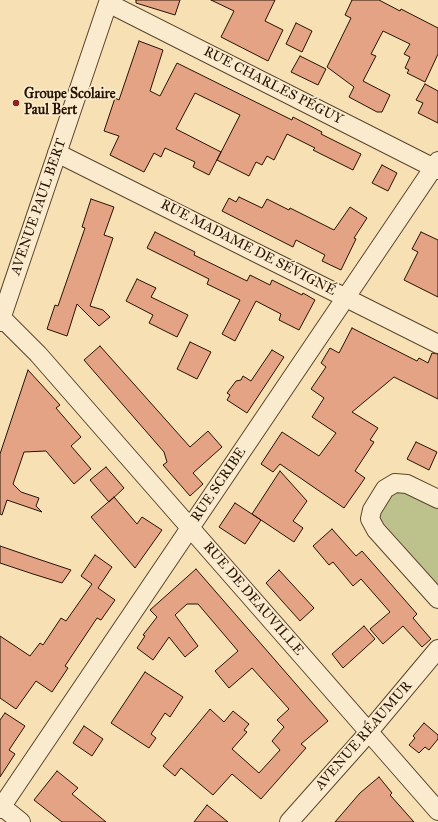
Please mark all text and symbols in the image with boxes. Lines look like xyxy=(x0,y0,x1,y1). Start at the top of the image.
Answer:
street label: RUE CHARLES PÉGUY xyxy=(200,44,346,128)
place label: Groupe Scolaire Paul Bert xyxy=(24,87,115,120)
marker: Groupe Scolaire Paul Bert xyxy=(11,98,21,108)
street label: AVENUE PAUL BERT xyxy=(8,136,70,278)
street label: RUE MADAME DE SÉVIGNÉ xyxy=(158,196,338,300)
street label: RUE SCRIBE xyxy=(188,445,250,525)
street label: RUE DE DEAUVILLE xyxy=(199,539,307,659)
street label: AVENUE RÉAUMUR xyxy=(312,678,416,794)

